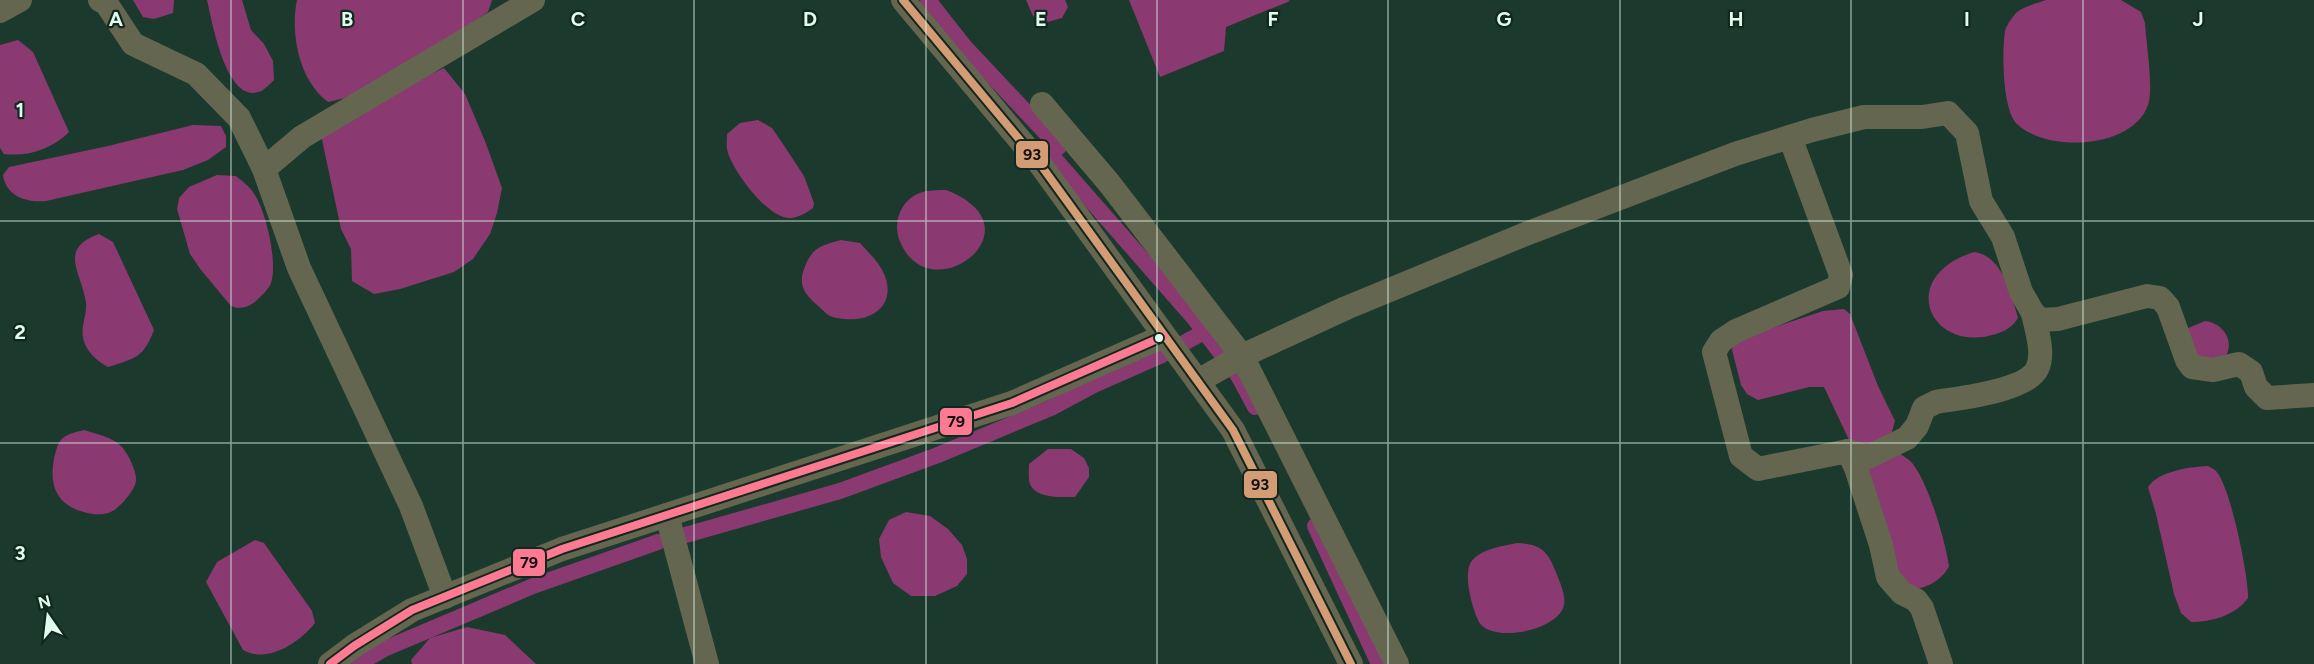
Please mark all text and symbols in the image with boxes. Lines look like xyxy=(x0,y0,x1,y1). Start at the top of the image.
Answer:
text: A xyxy=(109,7,124,31)
text: B xyxy=(341,7,353,31)
text: C xyxy=(571,7,585,31)
text: D xyxy=(803,7,817,31)
text: E xyxy=(1035,7,1047,31)
text: F xyxy=(1267,7,1279,31)
text: G xyxy=(1497,7,1512,31)
text: H xyxy=(1729,7,1744,31)
text: I xyxy=(1964,7,1970,31)
text: J xyxy=(2192,7,2204,31)
text: 1 xyxy=(16,98,24,122)
line badge: 93 xyxy=(1015,140,1049,169)
text: 93 xyxy=(1023,145,1041,164)
text: 2 xyxy=(14,320,26,344)
unlabelled marker xyxy=(1153,332,1165,344)
line badge: 79 xyxy=(939,407,973,436)
text: 79 xyxy=(947,412,965,431)
line badge: 93 xyxy=(1243,470,1278,499)
text: 93 xyxy=(1251,475,1269,494)
text: 3 xyxy=(14,541,26,565)
line badge: 79 xyxy=(512,548,546,577)
text: 79 xyxy=(520,553,538,572)
north arrow xyxy=(18,586,78,646)
text: N xyxy=(36,591,53,613)

